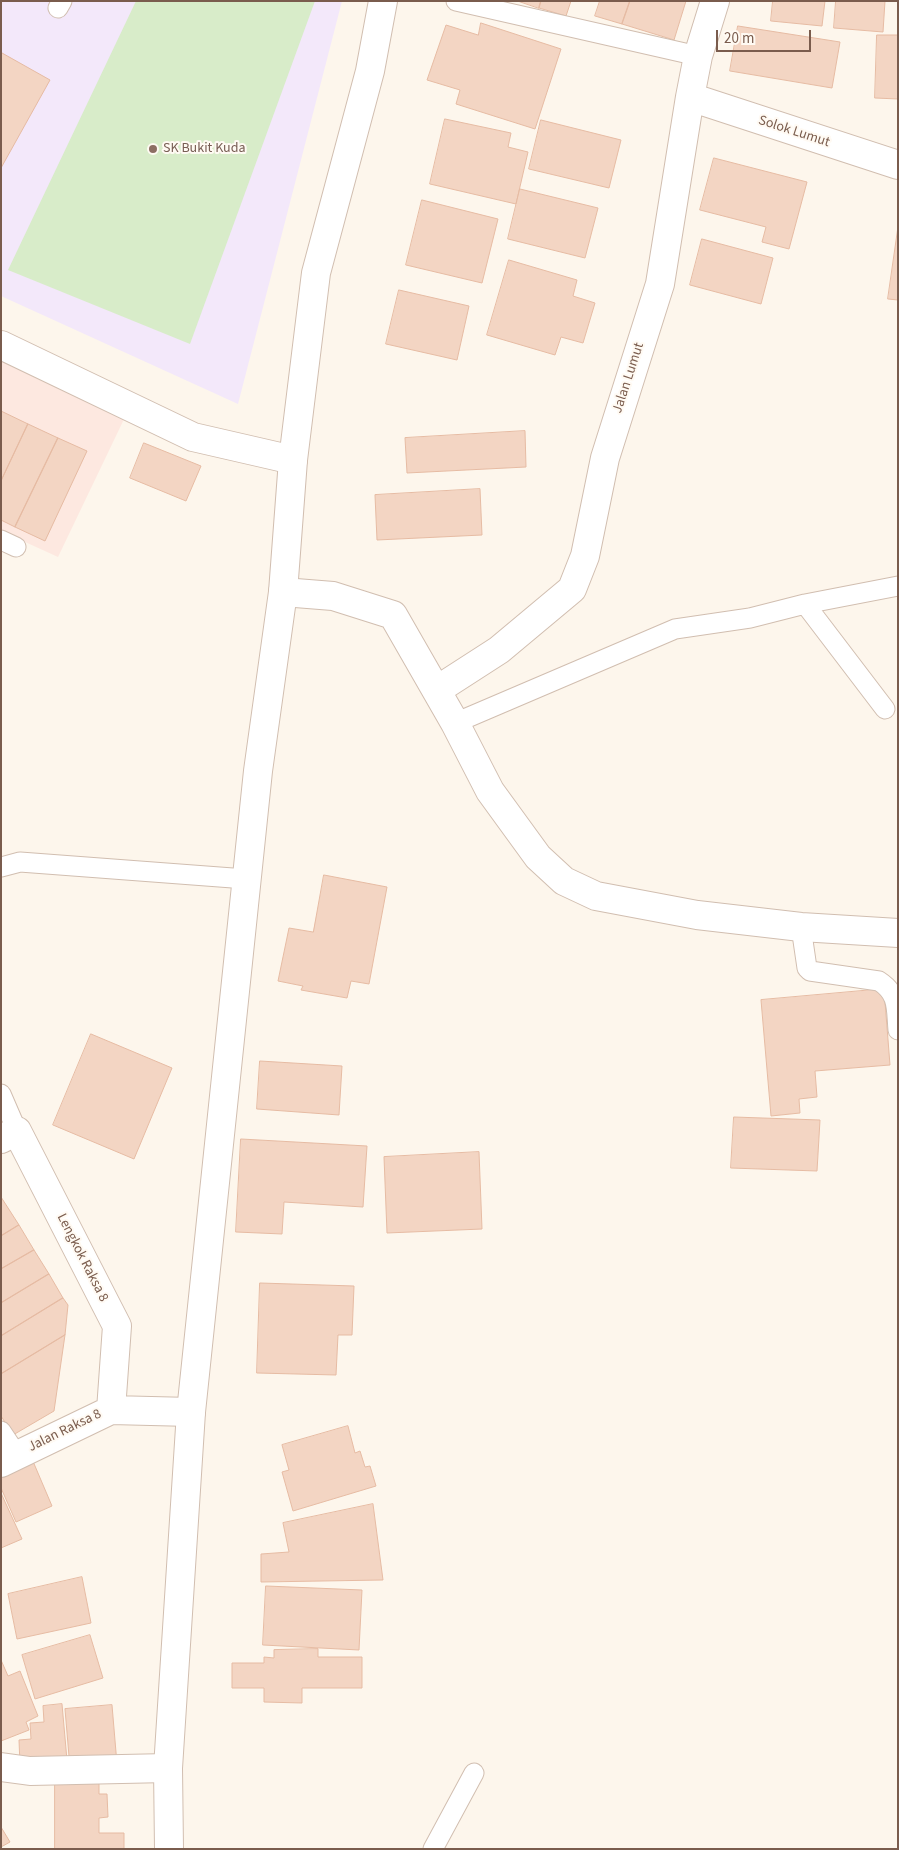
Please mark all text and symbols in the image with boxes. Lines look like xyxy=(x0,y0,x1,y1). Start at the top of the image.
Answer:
scale bar xyxy=(719,20,814,52)
text: 20 m xyxy=(724,28,754,49)
street label: Solok Lumut xyxy=(756,113,832,151)
place label: SK Bukit Kuda xyxy=(163,141,245,157)
marker: SK Bukit Kuda xyxy=(147,143,159,155)
street label: Jalan Lumut xyxy=(610,341,648,415)
street label: Lengkok Raksa 8 xyxy=(53,1211,111,1305)
street label: Jalan Raksa 8 xyxy=(26,1406,104,1456)

